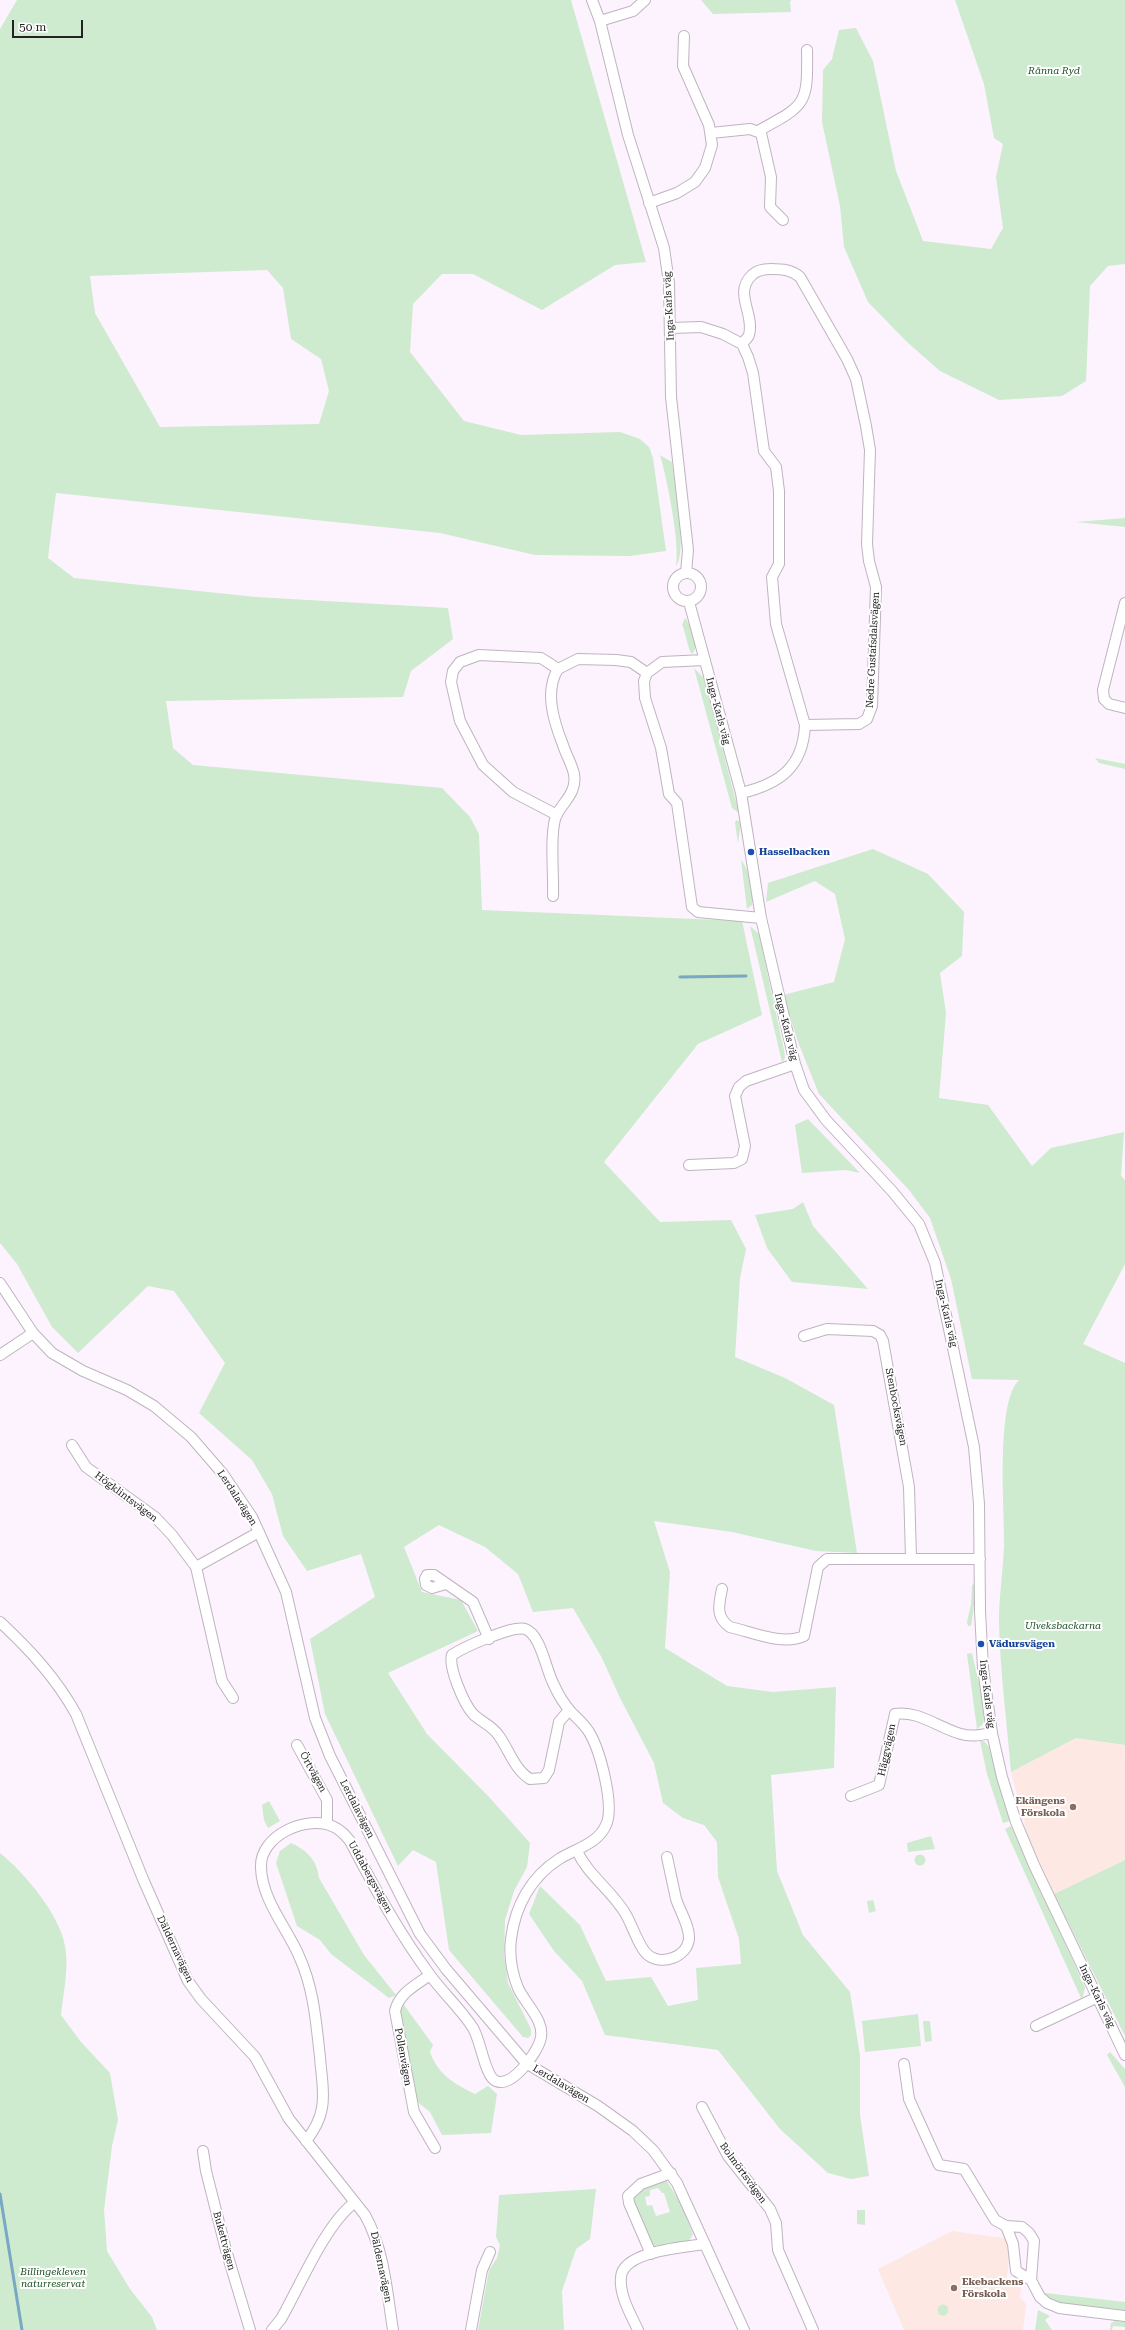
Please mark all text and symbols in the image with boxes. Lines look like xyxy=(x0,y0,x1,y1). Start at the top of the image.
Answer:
scale bar xyxy=(14,12,85,38)
text: 50 m xyxy=(19,20,46,34)
park label: Rånna Ryd xyxy=(1028,65,1080,77)
street label: Inga-Karls väg xyxy=(661,271,677,341)
street label: Nedre Gustafsdalsvägen xyxy=(864,592,882,708)
street label: Inga-Karls väg xyxy=(703,676,733,746)
place label: Hasselbacken xyxy=(759,846,830,858)
marker: Hasselbacken xyxy=(746,847,756,857)
street label: Inga-Karls väg xyxy=(772,992,800,1062)
street label: Inga-Karls väg xyxy=(932,1278,960,1348)
street label: Stenbocksvägen xyxy=(883,1367,909,1447)
street label: Lerdalavägen xyxy=(214,1468,260,1528)
street label: Högklintsvägen xyxy=(92,1469,160,1525)
park label: Ulveksbackarna xyxy=(1025,1620,1101,1632)
place label: Vädursvägen xyxy=(989,1638,1055,1650)
marker: Vädursvägen xyxy=(976,1639,986,1649)
street label: Inga-Karls väg xyxy=(977,1659,997,1729)
street label: Häggvägen xyxy=(876,1723,898,1777)
street label: Örtvägen xyxy=(297,1750,329,1794)
street label: Lerdalavägen xyxy=(337,1778,377,1840)
place label: Ekängens Förskola xyxy=(1015,1795,1065,1818)
marker: Ekängens Förskola xyxy=(1068,1802,1078,1812)
street label: Uddabergsvägen xyxy=(345,1839,395,1915)
street label: Däldernavägen xyxy=(154,1914,196,1984)
street label: Inga-Karls väg xyxy=(1076,1962,1118,2030)
street label: Pollenvägen xyxy=(392,2027,414,2087)
street label: Lerdalavägen xyxy=(530,2062,592,2106)
street label: Bolmörtsvägen xyxy=(717,2140,769,2206)
street label: Bukettvägen xyxy=(210,2210,238,2272)
street label: Däldernavägen xyxy=(368,2230,394,2304)
park label: Billingekleven naturreservat xyxy=(20,2266,86,2290)
place label: Ekebackens Förskola xyxy=(962,2276,1023,2300)
marker: Ekebackens Förskola xyxy=(949,2283,959,2293)

